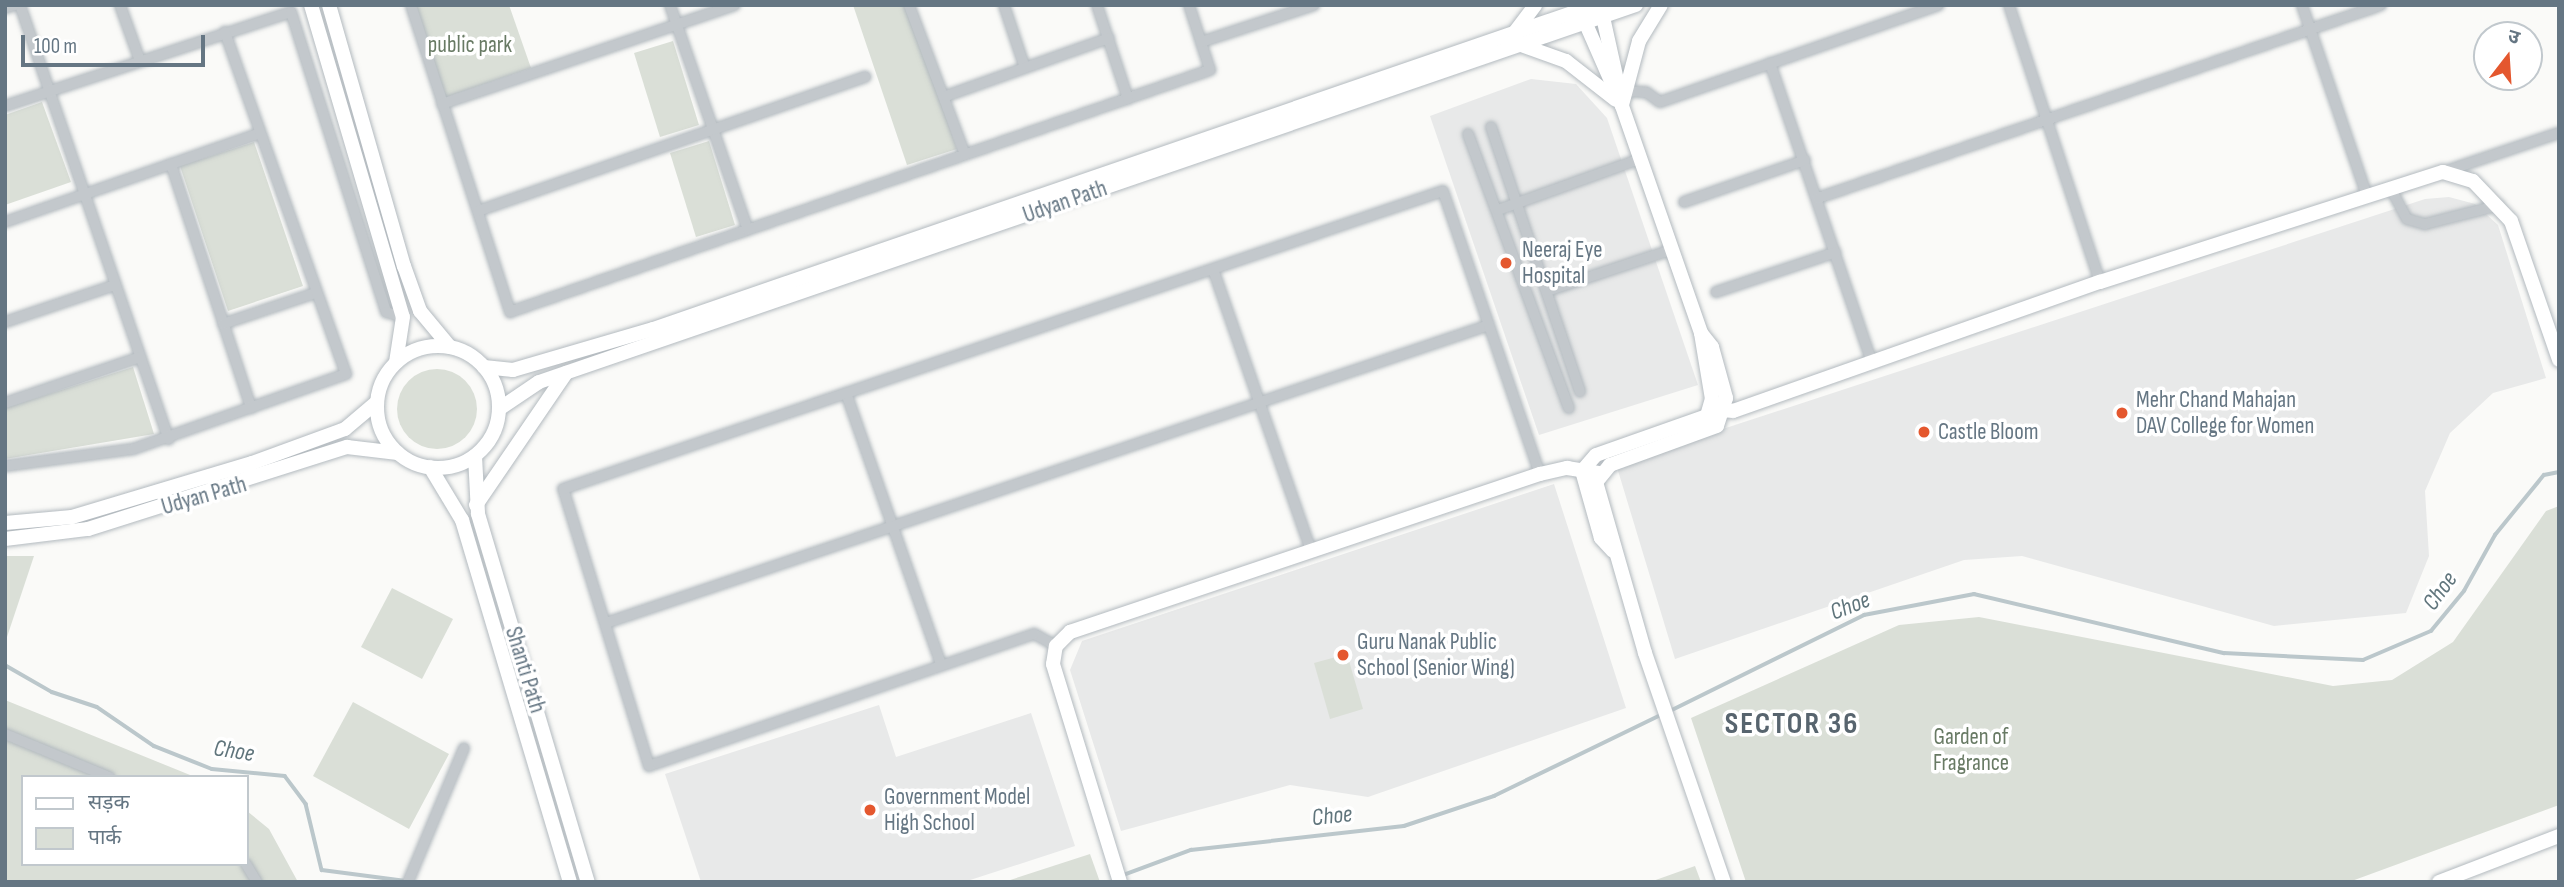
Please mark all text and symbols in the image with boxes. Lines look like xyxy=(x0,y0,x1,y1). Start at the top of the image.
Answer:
scale bar xyxy=(24,21,208,65)
north arrow xyxy=(2473,21,2543,91)
text: उ xyxy=(2505,25,2522,50)
park label: public park xyxy=(428,31,512,59)
text: 100 m xyxy=(34,34,77,59)
street label: Udyan Path xyxy=(1019,175,1111,229)
place label: Neeraj Eye Hospital xyxy=(1522,236,1602,290)
marker: Neeraj Eye Hospital xyxy=(1496,253,1516,273)
place label: Mehr Chand Mahajan DAV College for Women xyxy=(2136,386,2314,440)
marker: Mehr Chand Mahajan DAV College for Women xyxy=(2114,405,2130,421)
place label: Castle Bloom xyxy=(1938,418,2038,446)
marker: Castle Bloom xyxy=(1916,424,1932,440)
street label: Udyan Path xyxy=(158,471,250,521)
water label: Choe xyxy=(2416,566,2464,616)
water label: Choe xyxy=(1826,585,1874,627)
street label: Shanti Path xyxy=(499,624,551,716)
place label: Guru Nanak Public School (Senior Wing) xyxy=(1357,628,1515,682)
marker: Guru Nanak Public School (Senior Wing) xyxy=(1335,647,1351,663)
district label: SECTOR 36 xyxy=(1726,706,1858,742)
park label: Garden of Fragrance xyxy=(1933,723,2009,777)
water label: Choe xyxy=(212,734,256,768)
legend xyxy=(21,775,248,866)
place label: Government Model High School xyxy=(884,783,1030,837)
text: सड़क xyxy=(88,790,130,815)
water label: Choe xyxy=(1310,800,1354,832)
marker: Government Model High School xyxy=(862,802,878,818)
text: पार्क xyxy=(88,825,122,850)

